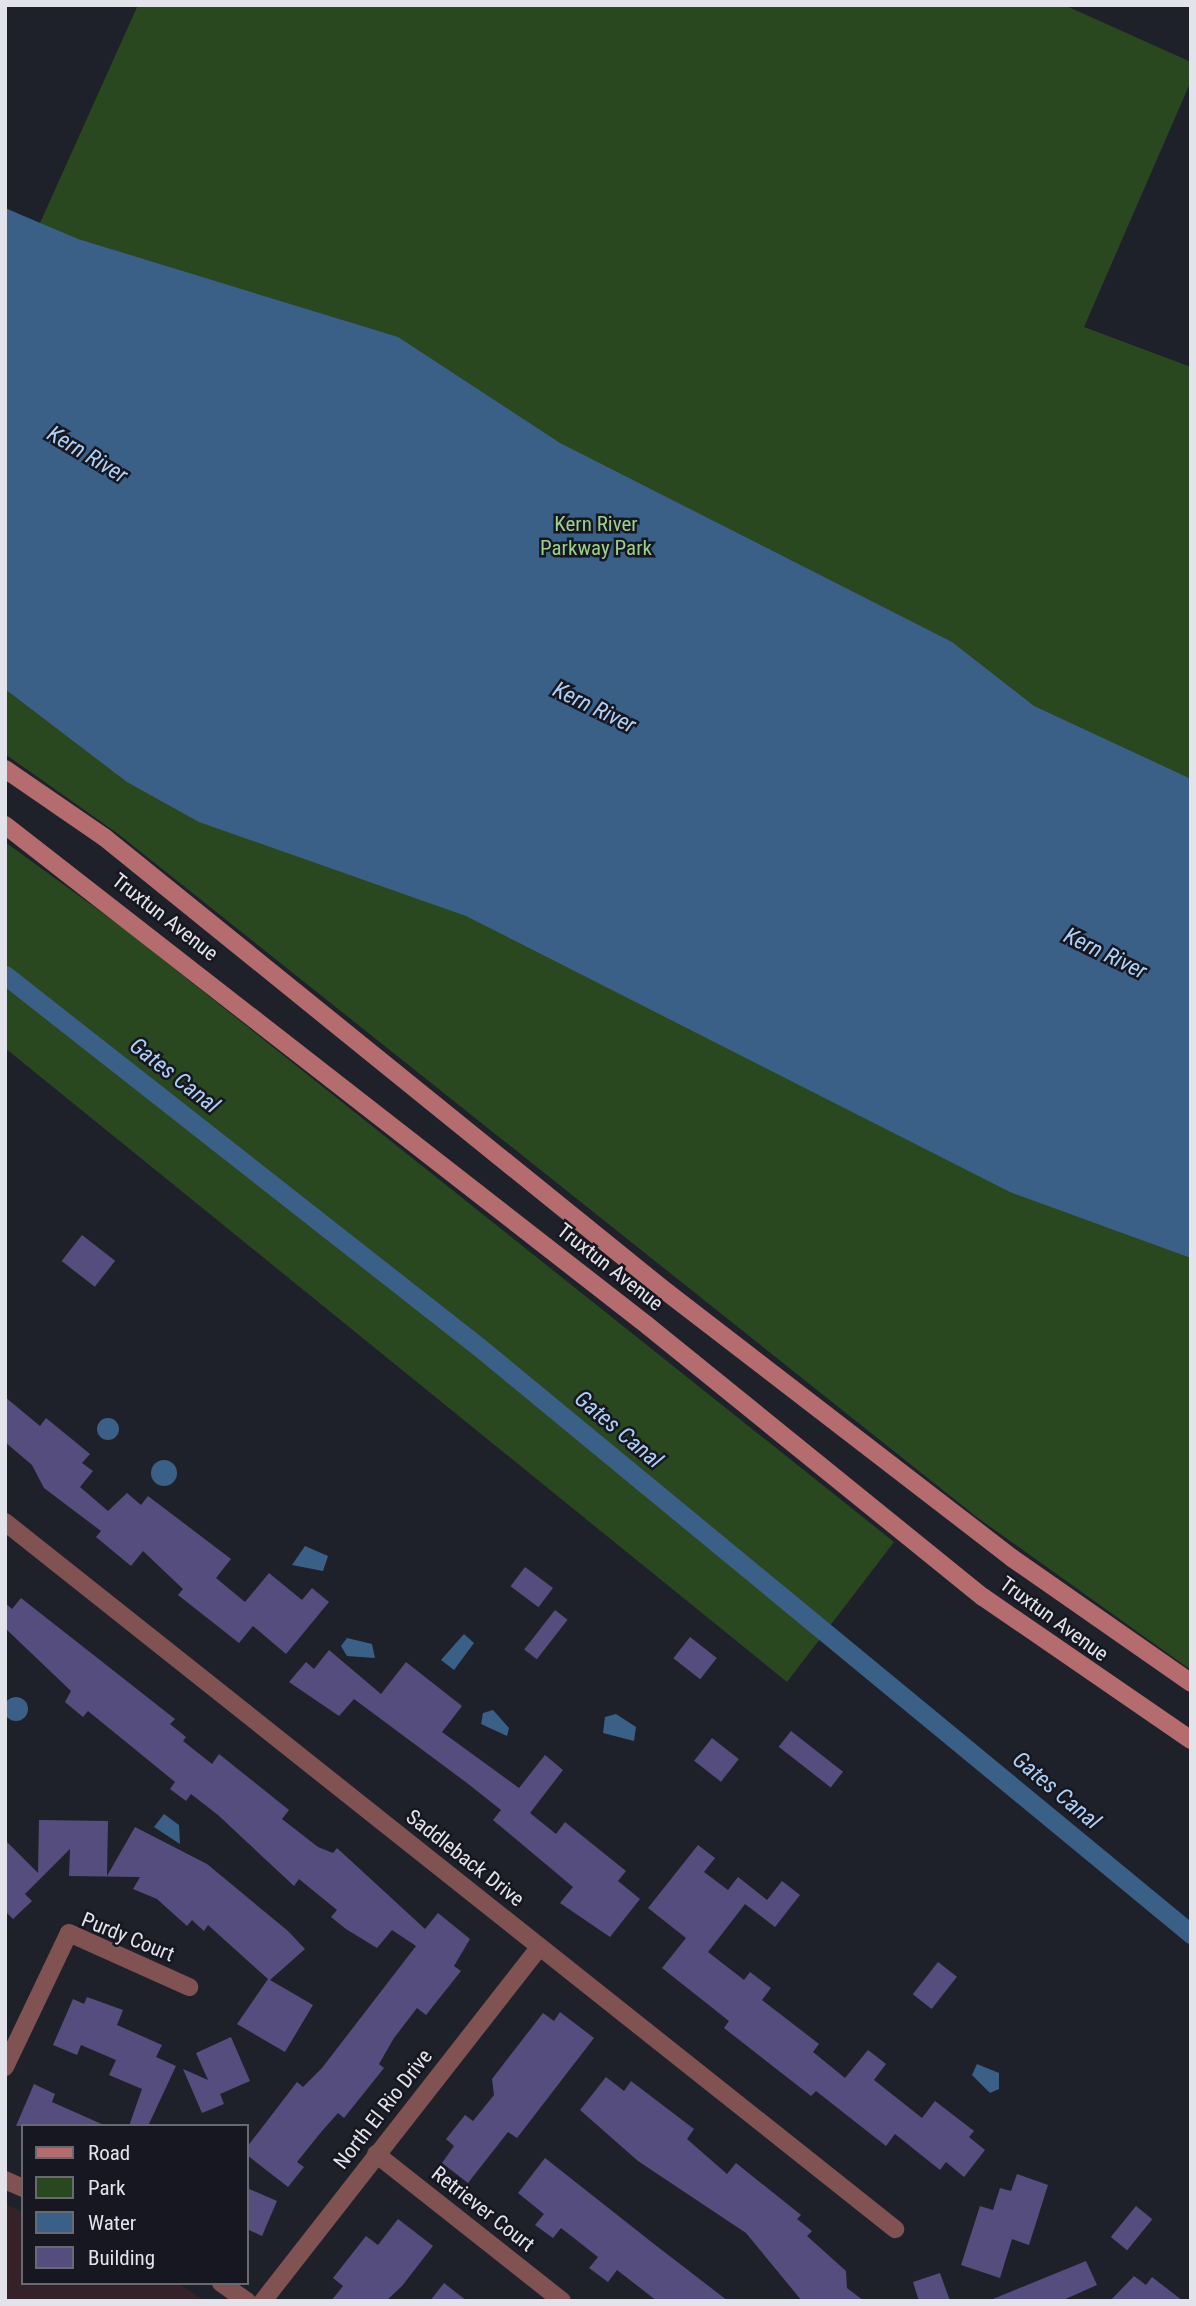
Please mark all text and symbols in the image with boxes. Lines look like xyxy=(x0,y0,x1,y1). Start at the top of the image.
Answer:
water label: Kern River xyxy=(42,420,132,490)
park label: Kern River Parkway Park xyxy=(540,511,652,561)
water label: Kern River xyxy=(548,676,640,740)
street label: Truxtun Avenue xyxy=(107,868,223,966)
water label: Kern River xyxy=(1059,922,1151,986)
water label: Gates Canal xyxy=(124,1032,224,1120)
street label: Truxtun Avenue xyxy=(552,1218,668,1316)
water label: Gates Canal xyxy=(568,1385,668,1475)
street label: Truxtun Avenue xyxy=(995,1571,1113,1667)
water label: Gates Canal xyxy=(1006,1746,1106,1836)
street label: Saddleback Drive xyxy=(401,1804,529,1912)
street label: Purdy Court xyxy=(78,1907,178,1967)
street label: North El Rio Drive xyxy=(328,2044,438,2174)
legend xyxy=(21,2124,248,2285)
text: Road xyxy=(88,2141,130,2165)
street label: Retriever Court xyxy=(426,2161,540,2257)
text: Park xyxy=(88,2176,125,2200)
text: Water xyxy=(88,2211,136,2235)
text: Building xyxy=(88,2246,155,2270)

